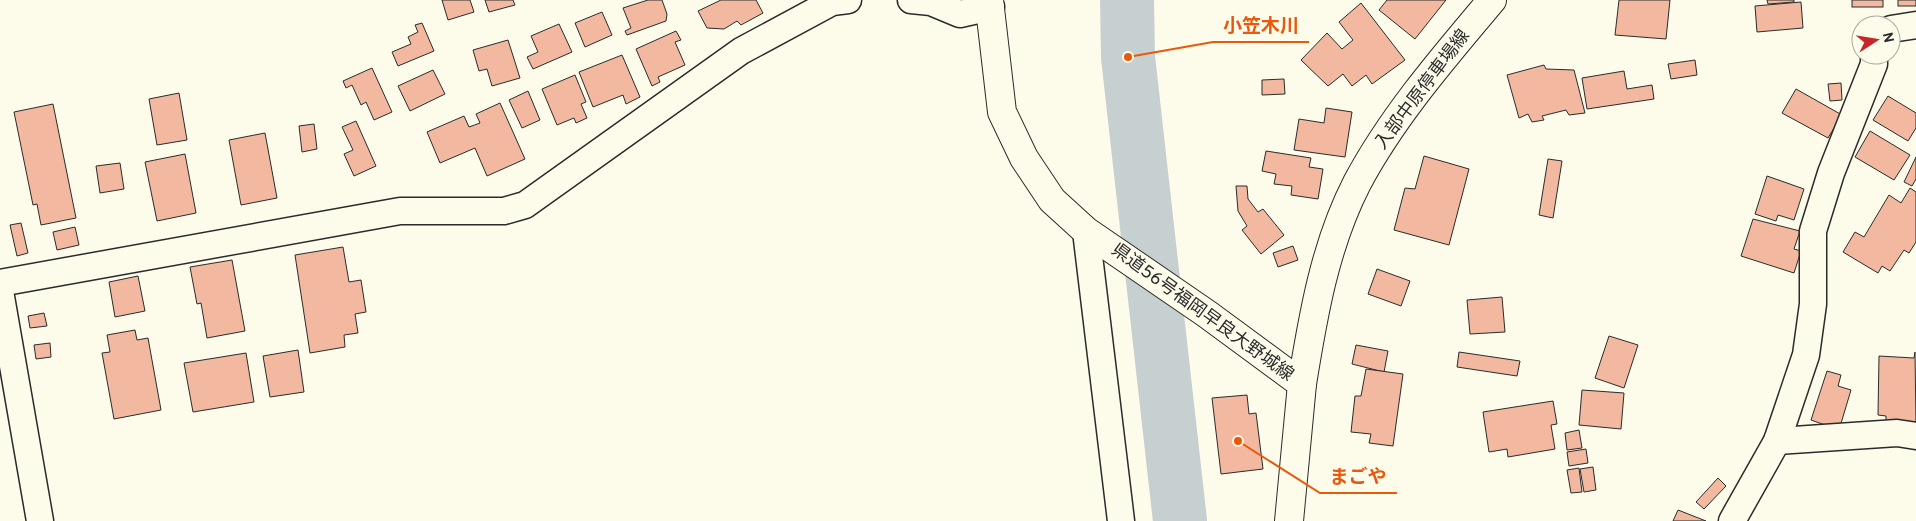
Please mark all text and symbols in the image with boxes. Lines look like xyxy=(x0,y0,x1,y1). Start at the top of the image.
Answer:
callout: 小笠木川 xyxy=(1213,8,1309,42)
text: 小笠木川 xyxy=(1223,15,1299,39)
north arrow xyxy=(1851,15,1901,65)
street label: 入部中原停車場線 xyxy=(1370,26,1476,154)
text: N xyxy=(1878,31,1897,44)
street label: 県道56号福岡早良大野城線 xyxy=(1106,239,1298,387)
callout: まごや xyxy=(1320,459,1397,493)
text: まごや xyxy=(1329,466,1387,490)

